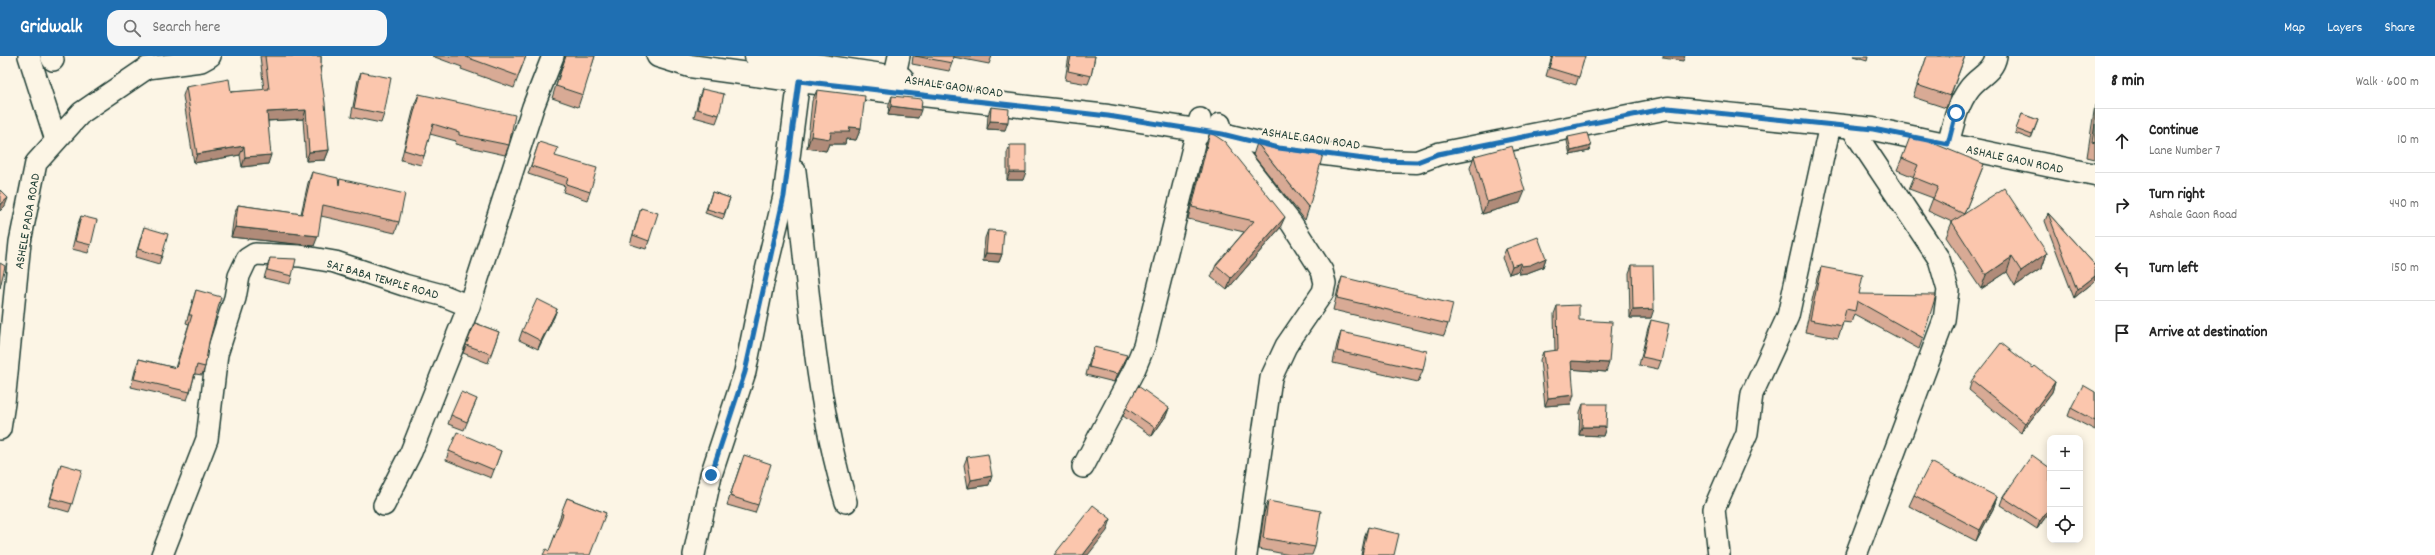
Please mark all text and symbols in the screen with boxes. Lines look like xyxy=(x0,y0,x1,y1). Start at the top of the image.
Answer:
search box xyxy=(107,10,387,46)
text: Gridwalk xyxy=(20,15,83,42)
icon: search xyxy=(121,17,143,39)
text: Search here xyxy=(153,17,220,39)
text: Map xyxy=(2284,18,2305,38)
text: Layers xyxy=(2327,18,2362,38)
text: Share xyxy=(2384,18,2415,38)
text: 8 min xyxy=(2111,70,2144,94)
street label: ASHALE GAON ROAD xyxy=(903,71,1004,104)
text: Walk · 600 m xyxy=(2356,73,2419,92)
route start xyxy=(1947,104,1965,122)
text: Continue xyxy=(2149,120,2198,142)
street label: ASHALE GAON ROAD xyxy=(1260,123,1361,156)
icon: ahead xyxy=(2111,130,2133,152)
text: 10 m xyxy=(2397,131,2419,150)
street label: ASHALE GAON ROAD xyxy=(1964,141,2065,180)
text: Lane Number 7 xyxy=(2149,142,2220,161)
street label: ASHELE PADA ROAD xyxy=(11,172,46,271)
text: Turn right xyxy=(2149,184,2205,206)
icon: right xyxy=(2111,194,2133,216)
text: 440 m xyxy=(2389,195,2419,214)
text: Ashale Gaon Road xyxy=(2149,206,2237,225)
street label: SAI BABA TEMPLE ROAD xyxy=(324,255,441,306)
icon: left xyxy=(2111,258,2133,280)
text: Turn left xyxy=(2149,258,2198,280)
text: 150 m xyxy=(2391,259,2419,278)
icon: arrive xyxy=(2111,322,2133,344)
text: Arrive at destination xyxy=(2149,322,2267,344)
map controls xyxy=(2047,435,2083,543)
button: + xyxy=(2047,435,2083,471)
route end xyxy=(702,466,720,484)
button: − xyxy=(2047,471,2083,507)
button: locate xyxy=(2047,507,2083,543)

